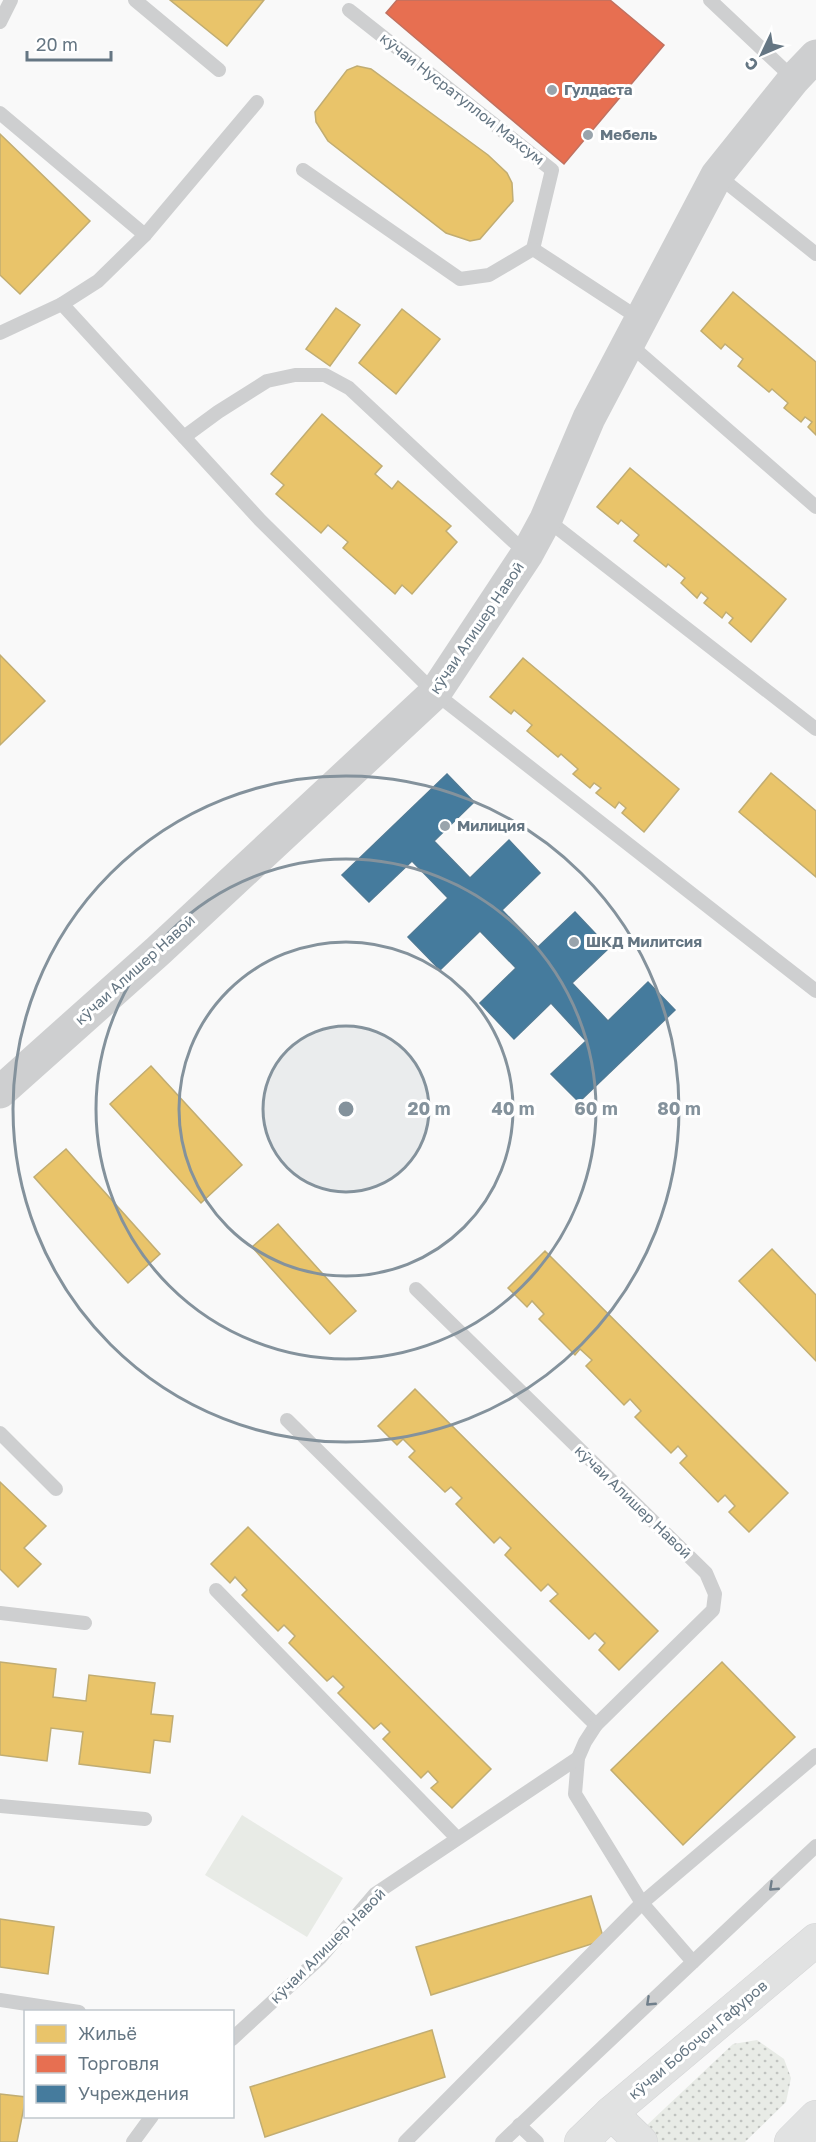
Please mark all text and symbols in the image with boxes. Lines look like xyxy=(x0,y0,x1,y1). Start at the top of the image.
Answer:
scale bar xyxy=(27,24,111,62)
north arrow xyxy=(732,24,792,84)
street label: кӯчаи Нусратуллои Махсум xyxy=(377,28,548,168)
text: 20 m xyxy=(36,33,78,55)
text: С xyxy=(740,53,762,75)
place label: Гулдаста xyxy=(564,80,633,98)
marker: Гулдаста xyxy=(545,83,559,97)
place label: Мебель xyxy=(600,125,657,143)
marker: Мебель xyxy=(581,128,595,142)
street label: кӯчаи Алишер Навоӣ xyxy=(425,558,527,697)
place label: Милиция xyxy=(457,816,525,834)
marker: Милиция xyxy=(438,819,452,833)
street label: кӯчаи Алишер Навоӣ xyxy=(71,911,198,1028)
place label: ШКД Милитсия xyxy=(586,932,702,950)
marker: ШКД Милитсия xyxy=(567,935,581,949)
text: 20 m xyxy=(408,1097,450,1119)
text: 40 m xyxy=(491,1097,535,1119)
text: 60 m xyxy=(574,1097,618,1119)
text: 80 m xyxy=(657,1097,701,1119)
centre of rings xyxy=(336,1099,356,1119)
street label: кӯчаи Алишер Навоӣ xyxy=(572,1441,696,1562)
one-way arrow xyxy=(770,1879,781,1890)
street label: кӯчаи Алишер Навоӣ xyxy=(266,1884,389,2007)
street label: кӯчаи Бобоҷон Гафуров xyxy=(624,1976,770,2103)
one-way arrow xyxy=(647,1995,657,2006)
legend xyxy=(24,2010,234,2118)
text: Жильё xyxy=(78,2022,137,2044)
text: Торговля xyxy=(78,2052,159,2074)
text: Учреждения xyxy=(78,2082,189,2104)

